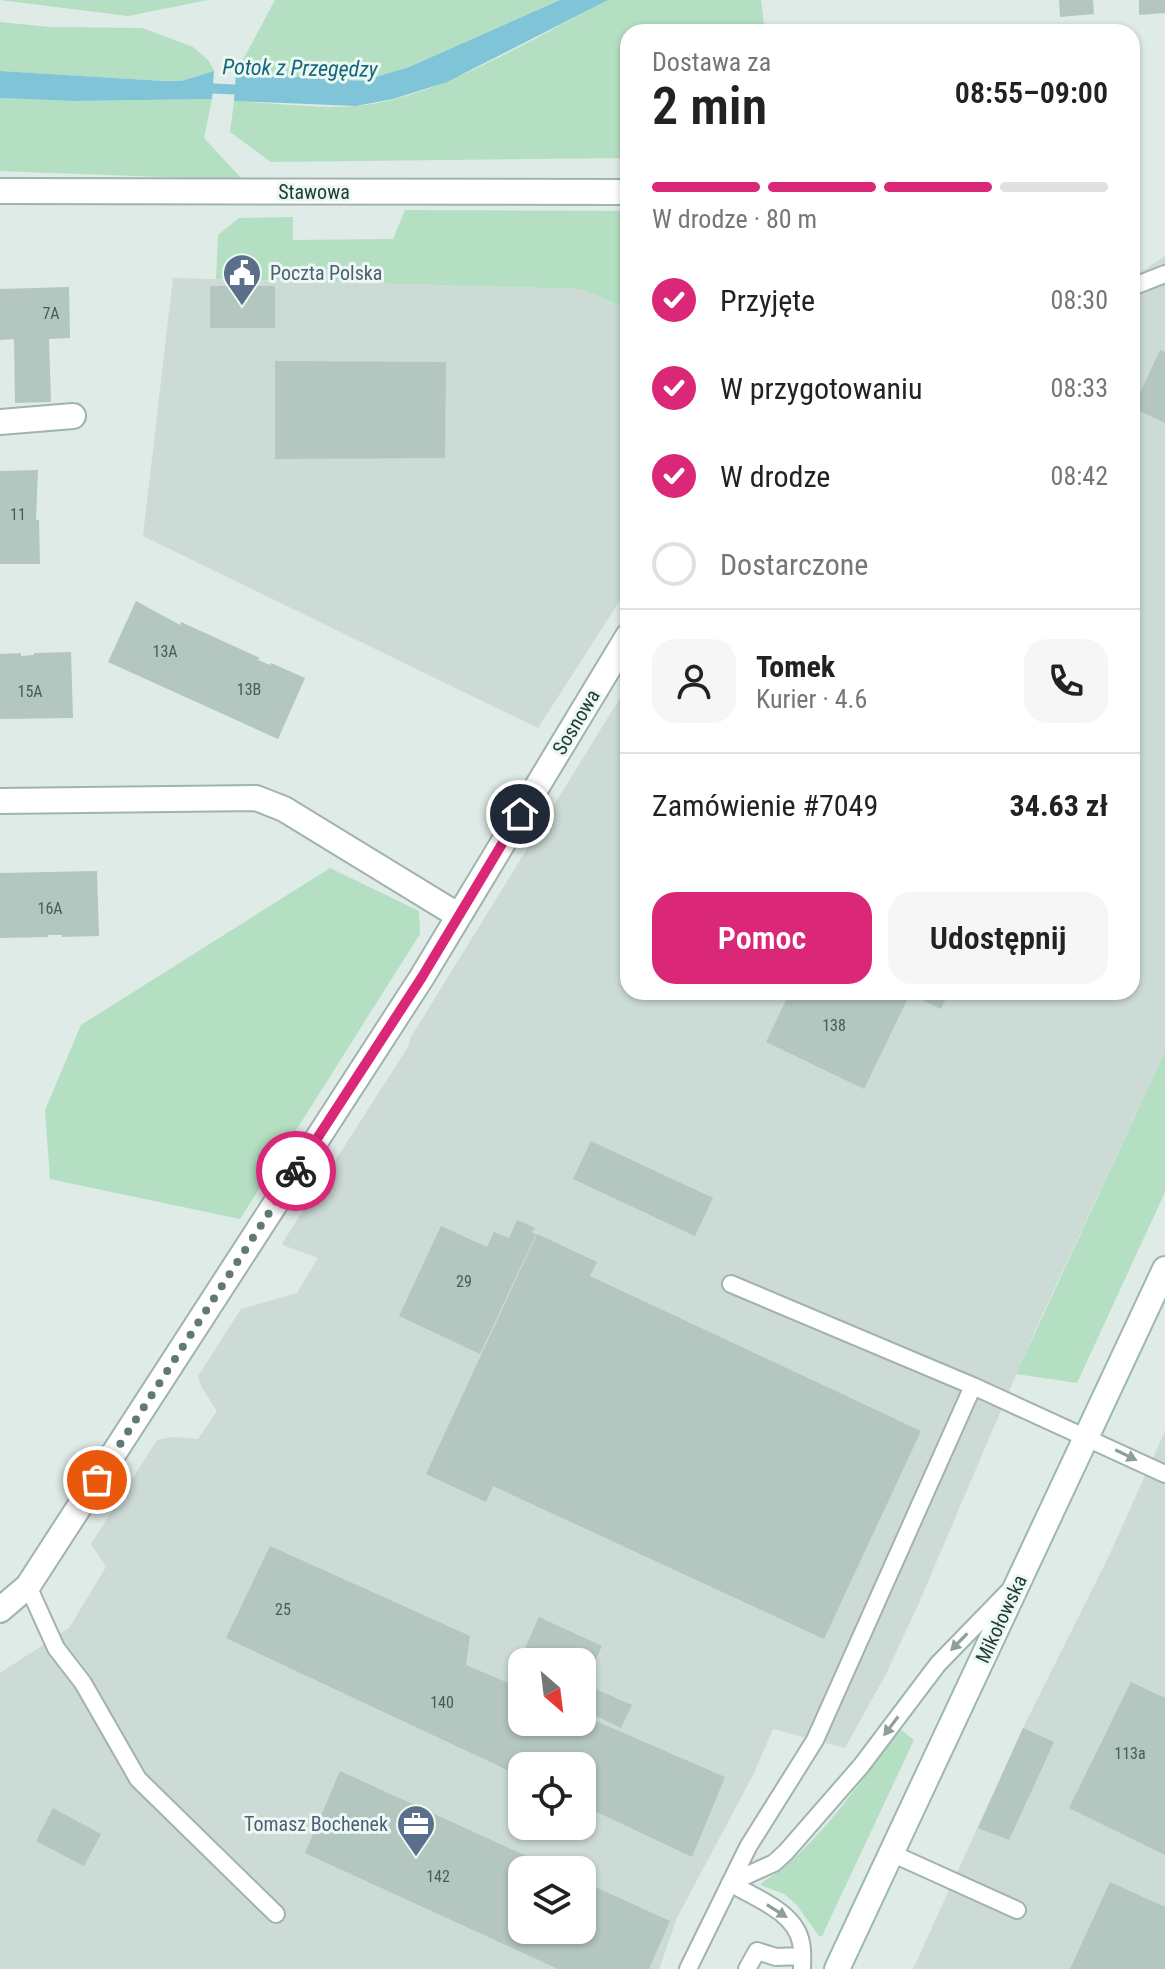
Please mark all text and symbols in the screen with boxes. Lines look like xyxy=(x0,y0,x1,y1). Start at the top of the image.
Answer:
text: Dostawa za xyxy=(652,47,771,77)
water label: Potok z Przegędzy xyxy=(222,54,379,82)
text: 08:55–09:00 xyxy=(955,75,1108,110)
text: 2 min xyxy=(652,76,767,137)
street label: Stawowa xyxy=(278,180,350,204)
text: W drodze · 80 m xyxy=(652,204,817,234)
public building icon: Poczta Polska xyxy=(221,252,263,307)
place label: Poczta Polska xyxy=(270,261,382,285)
icon: check xyxy=(652,278,696,322)
text: Przyjęte xyxy=(720,283,815,318)
text: 08:30 xyxy=(1051,285,1108,315)
house number: 7A xyxy=(42,304,60,323)
icon: check xyxy=(652,366,696,410)
text: W przygotowaniu xyxy=(720,371,922,406)
text: 08:33 xyxy=(1051,373,1108,403)
icon: check xyxy=(652,454,696,498)
text: W drodze xyxy=(720,459,830,494)
text: 08:42 xyxy=(1051,461,1108,491)
house number: 11 xyxy=(10,505,26,524)
text: Dostarczone xyxy=(720,547,868,582)
button: person xyxy=(652,639,736,723)
button: phone xyxy=(1024,639,1108,723)
house number: 13A xyxy=(152,642,178,661)
text: Tomek xyxy=(756,649,835,684)
house number: 13B xyxy=(237,680,261,699)
house number: 15A xyxy=(17,682,43,701)
text: Kurier · 4.6 xyxy=(756,684,867,714)
street label: Sosnowa xyxy=(547,685,605,759)
pin xyxy=(486,780,554,848)
text: Zamówienie #7049 xyxy=(652,788,878,823)
text: 34.63 zł xyxy=(1010,788,1108,823)
icon: home xyxy=(498,792,542,836)
button: Pomoc xyxy=(652,892,872,984)
button: Udostępnij xyxy=(888,892,1108,984)
house number: 16A xyxy=(37,899,63,918)
house number: 138 xyxy=(822,1016,846,1035)
courier xyxy=(256,1131,336,1211)
icon: bike xyxy=(274,1149,318,1193)
house number: 29 xyxy=(456,1272,472,1291)
pin xyxy=(63,1446,131,1514)
one-way arrow xyxy=(1114,1448,1137,1461)
icon: bag xyxy=(75,1458,119,1502)
street label: Mikołowska xyxy=(970,1571,1032,1667)
house number: 25 xyxy=(275,1600,291,1619)
one-way arrow xyxy=(950,1632,969,1651)
north arrow xyxy=(508,1648,596,1736)
map controls xyxy=(508,1648,596,1944)
house number: 140 xyxy=(430,1693,454,1712)
one-way arrow xyxy=(883,1716,899,1736)
house number: 113a xyxy=(1114,1744,1146,1763)
button: locate xyxy=(508,1752,596,1840)
office icon: Tomasz Bochenek xyxy=(395,1803,437,1858)
place label: Tomasz Bochenek xyxy=(244,1812,388,1836)
button: layers xyxy=(508,1856,596,1944)
house number: 142 xyxy=(426,1867,450,1886)
one-way arrow xyxy=(766,1904,788,1918)

